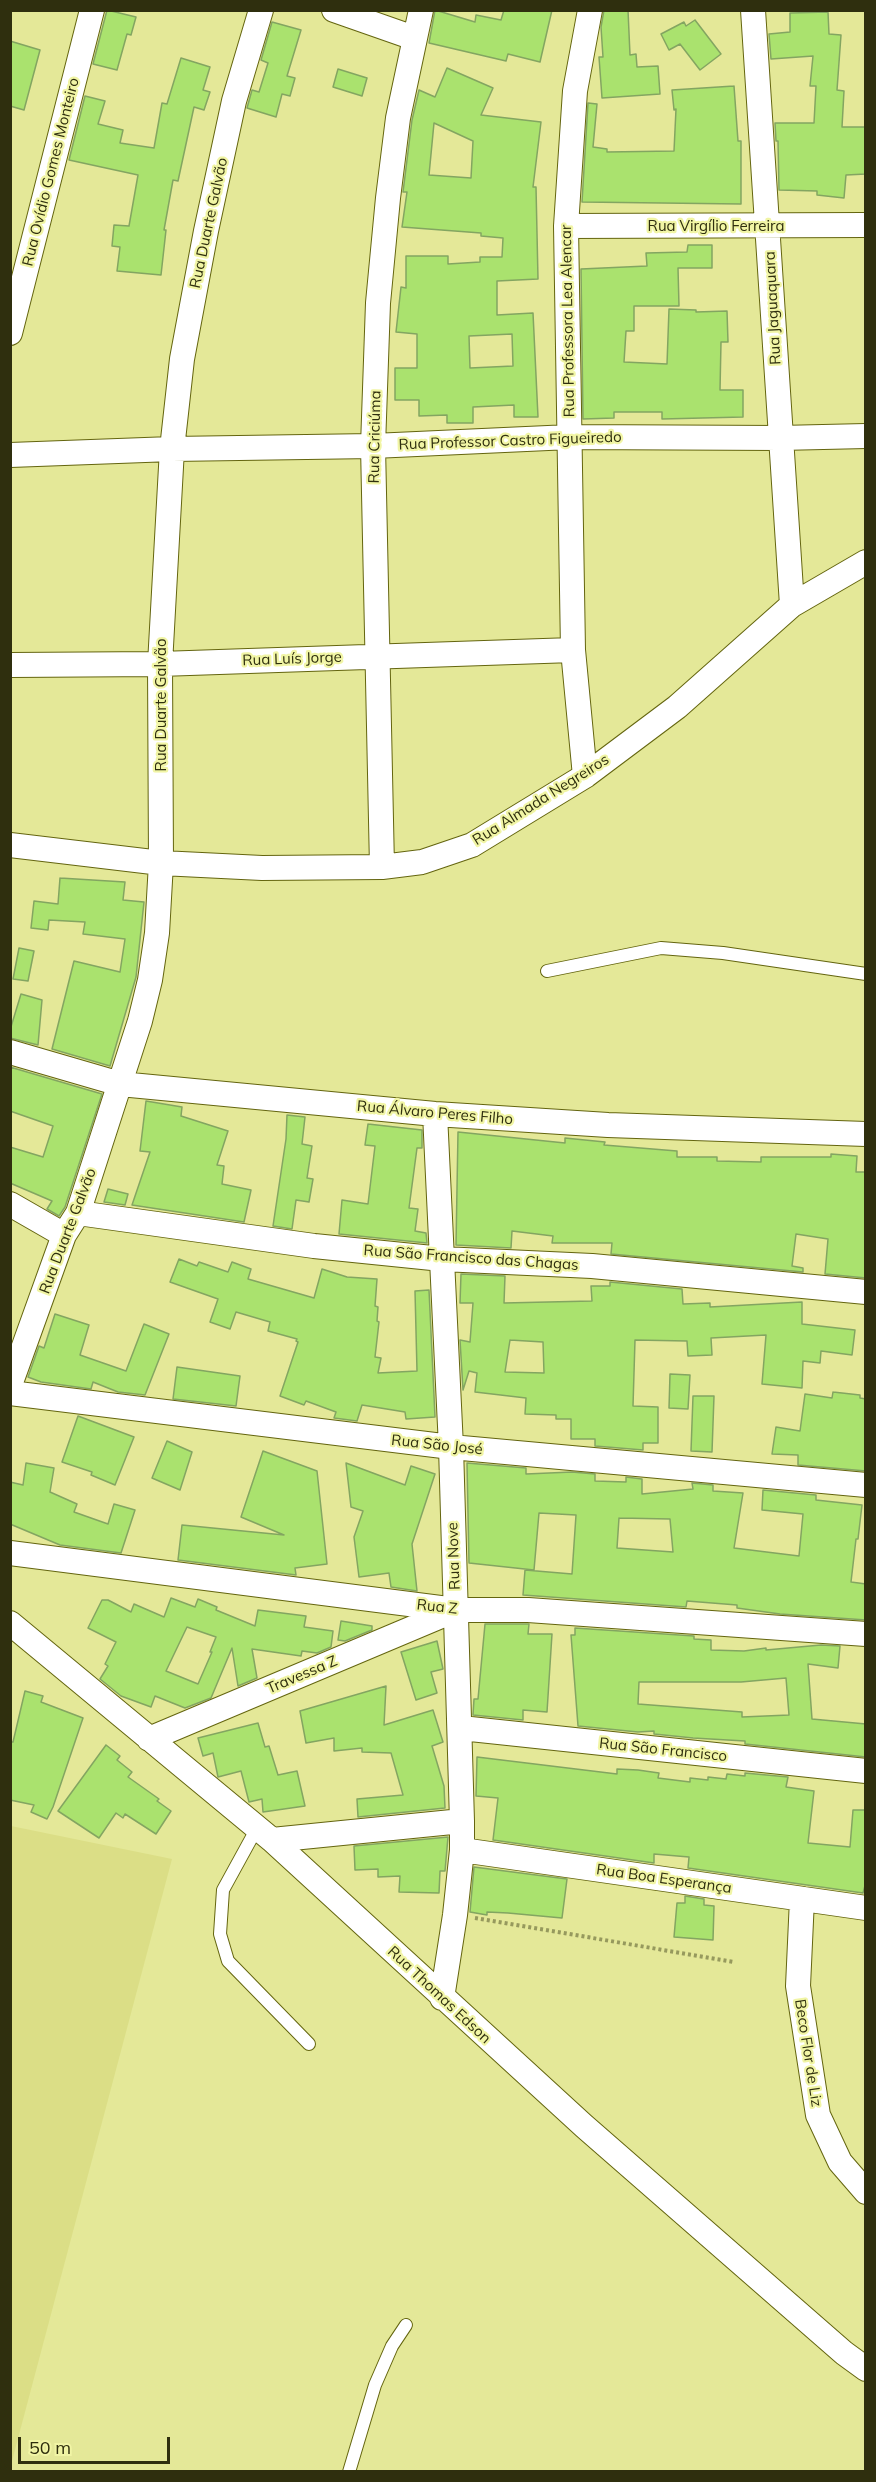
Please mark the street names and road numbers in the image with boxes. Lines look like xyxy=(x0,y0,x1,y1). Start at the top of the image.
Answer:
street label: Rua Ovídio Gomes Monteiro xyxy=(19,76,83,268)
street label: Rua Duarte Galvão xyxy=(186,156,232,290)
street label: Rua Virgílio Ferreira xyxy=(648,217,784,235)
street label: Rua Professora Lea Alencar xyxy=(557,225,579,417)
street label: Rua Jaguaquara xyxy=(761,251,785,365)
street label: Rua Criciúma xyxy=(365,390,385,484)
street label: Rua Professor Castro Figueiredo xyxy=(398,428,622,454)
street label: Rua Duarte Galvão xyxy=(152,639,170,771)
street label: Rua Luís Jorge xyxy=(242,648,342,670)
street label: Rua Almada Negreiros xyxy=(469,751,613,849)
street label: Rua Álvaro Peres Filho xyxy=(356,1097,514,1129)
street label: Rua Duarte Galvão xyxy=(36,1166,100,1296)
street label: Rua São Francisco das Chagas xyxy=(363,1242,579,1274)
street label: Rua São José xyxy=(390,1431,484,1459)
street label: Rua Nove xyxy=(444,1522,464,1590)
street label: Rua Z xyxy=(416,1596,458,1618)
street label: Travessa Z xyxy=(264,1652,340,1698)
street label: Rua São Francisco xyxy=(598,1734,728,1766)
street label: Rua Boa Esperança xyxy=(595,1861,733,1897)
street label: Rua Thomas Edson xyxy=(384,1943,494,2047)
street label: Beco Flor de Liz xyxy=(791,1998,825,2108)

